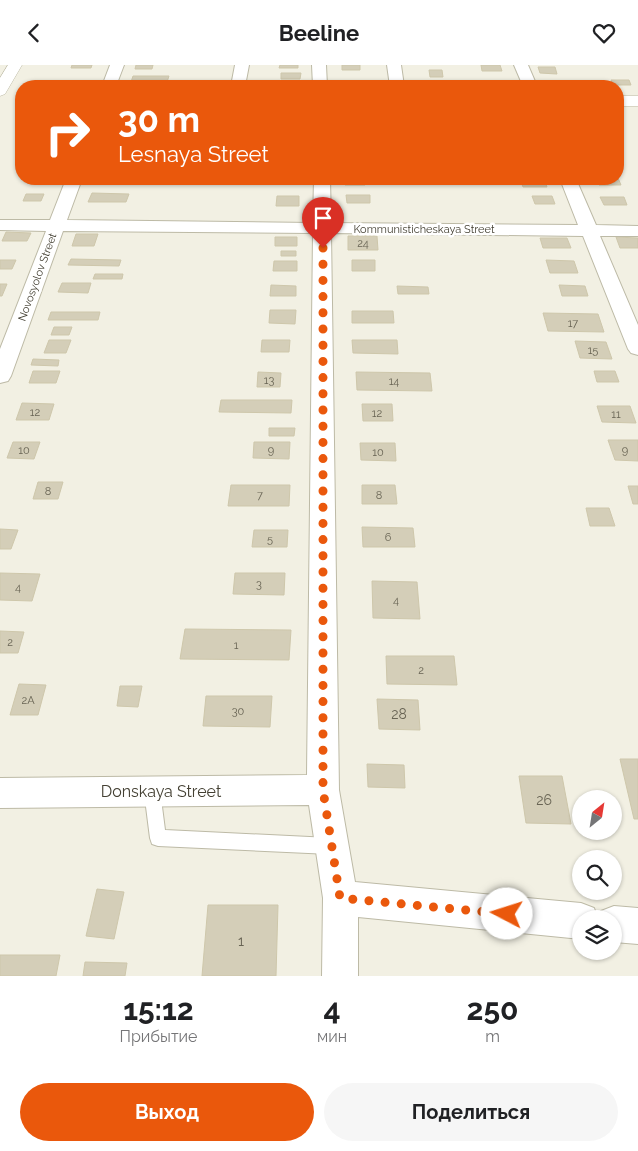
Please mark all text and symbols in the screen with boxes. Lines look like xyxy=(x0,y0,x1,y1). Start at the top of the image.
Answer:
icon: back xyxy=(20,19,48,47)
icon: heart xyxy=(590,19,618,47)
text: Beeline xyxy=(279,20,359,46)
text: 30 m xyxy=(118,99,200,140)
icon: right xyxy=(35,100,100,165)
text: Lesnaya Street xyxy=(118,141,269,167)
pin xyxy=(302,197,344,248)
icon: arrive xyxy=(309,204,337,232)
street label: Kommunisticheskaya Street xyxy=(353,223,495,236)
street label: Novosyolov Street xyxy=(16,231,60,323)
house number: 24 xyxy=(357,237,369,250)
house number: 17 xyxy=(568,317,578,330)
house number: 15 xyxy=(588,344,598,357)
house number: 13 xyxy=(264,374,274,387)
house number: 14 xyxy=(389,375,399,388)
house number: 12 xyxy=(30,406,40,419)
house number: 12 xyxy=(372,407,382,420)
house number: 11 xyxy=(611,408,621,421)
house number: 10 xyxy=(18,444,30,457)
house number: 9 xyxy=(268,444,274,457)
house number: 9 xyxy=(622,444,628,457)
house number: 10 xyxy=(372,446,384,459)
house number: 8 xyxy=(45,485,51,498)
house number: 7 xyxy=(257,489,263,502)
house number: 8 xyxy=(376,489,382,502)
house number: 6 xyxy=(385,531,392,544)
house number: 5 xyxy=(267,533,273,546)
house number: 3 xyxy=(256,578,262,591)
house number: 4 xyxy=(15,581,21,594)
house number: 4 xyxy=(393,594,399,607)
house number: 2 xyxy=(7,636,13,649)
house number: 1 xyxy=(234,639,239,652)
house number: 2 xyxy=(418,664,424,677)
house number: 2А xyxy=(21,694,35,707)
house number: 30 xyxy=(232,705,245,718)
house number: 28 xyxy=(391,706,407,722)
street label: Donskaya Street xyxy=(101,782,222,801)
north arrow xyxy=(572,790,622,840)
map controls xyxy=(572,790,622,960)
house number: 26 xyxy=(536,792,552,808)
button: search xyxy=(572,850,622,900)
position arrow xyxy=(480,887,532,939)
button: layers xyxy=(572,910,622,960)
house number: 1 xyxy=(238,933,244,949)
text: 15:12 xyxy=(123,992,194,1027)
text: 4 xyxy=(323,992,341,1027)
text: 250 xyxy=(467,992,518,1027)
text: Прибытие xyxy=(120,1027,197,1046)
text: мин xyxy=(317,1027,347,1046)
text: m xyxy=(485,1027,500,1046)
button: Выход xyxy=(20,1083,314,1141)
button: Поделиться xyxy=(324,1083,618,1141)

